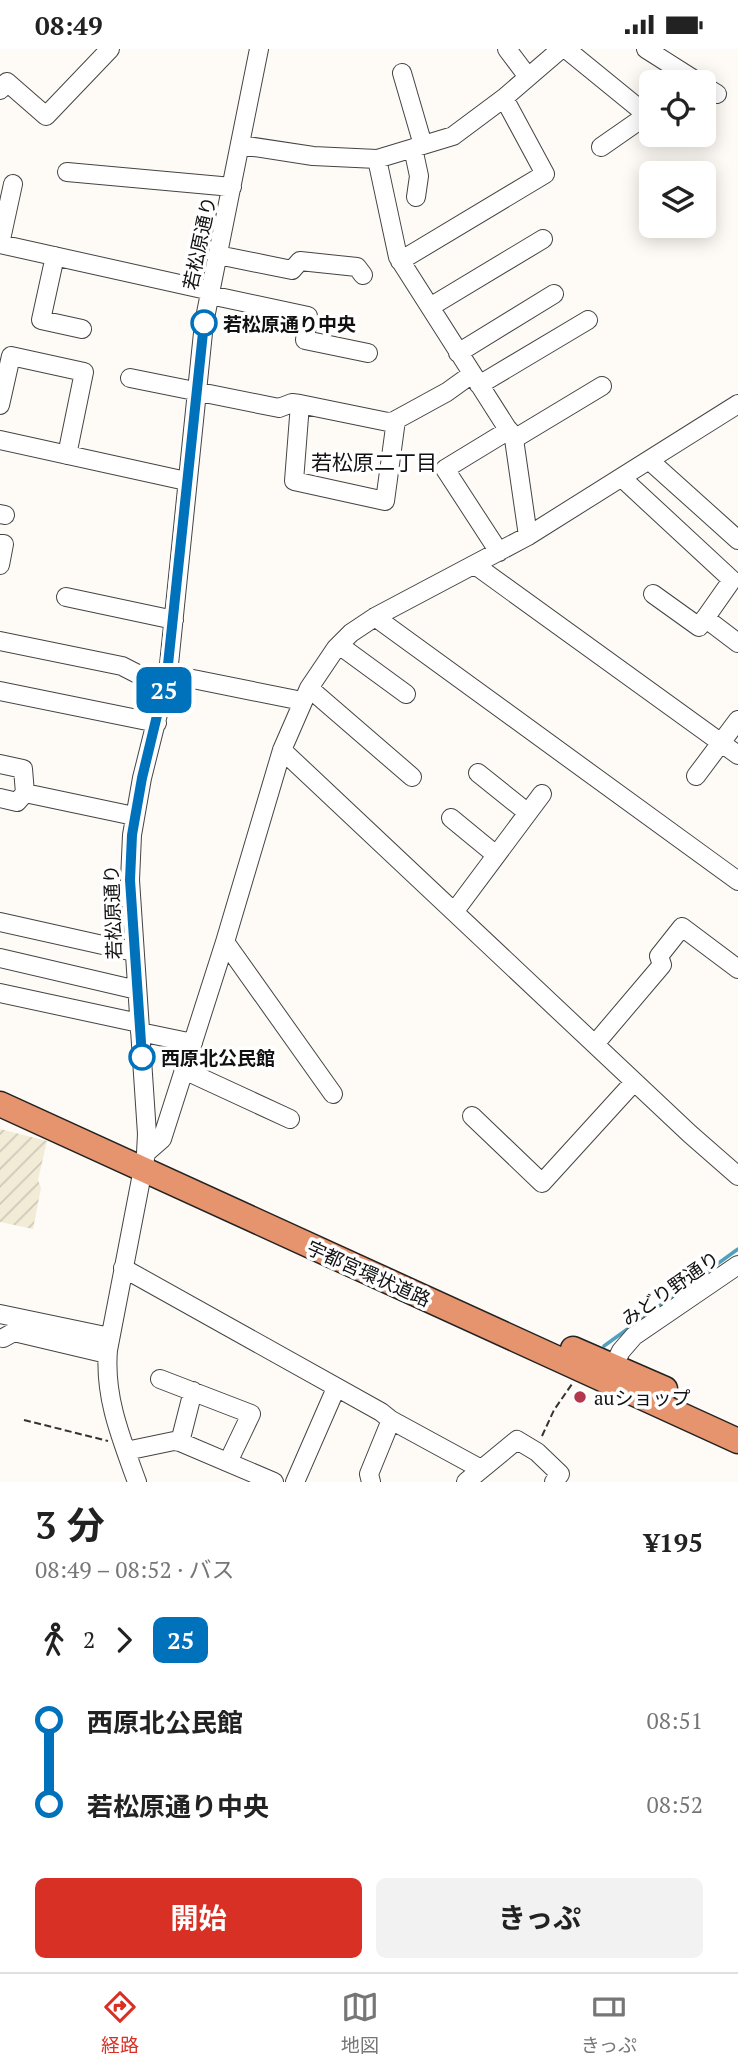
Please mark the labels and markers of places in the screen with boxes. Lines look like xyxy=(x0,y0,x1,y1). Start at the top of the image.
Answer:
marker: 若松原通り中央 xyxy=(191,310,217,336)
place label: 若松原通り中央 xyxy=(223,311,356,336)
marker: 西原北公民館 xyxy=(129,1044,155,1070)
place label: 西原北公民館 xyxy=(161,1045,275,1070)
place label: auショップ xyxy=(594,1385,691,1410)
marker: auショップ xyxy=(572,1389,588,1405)

